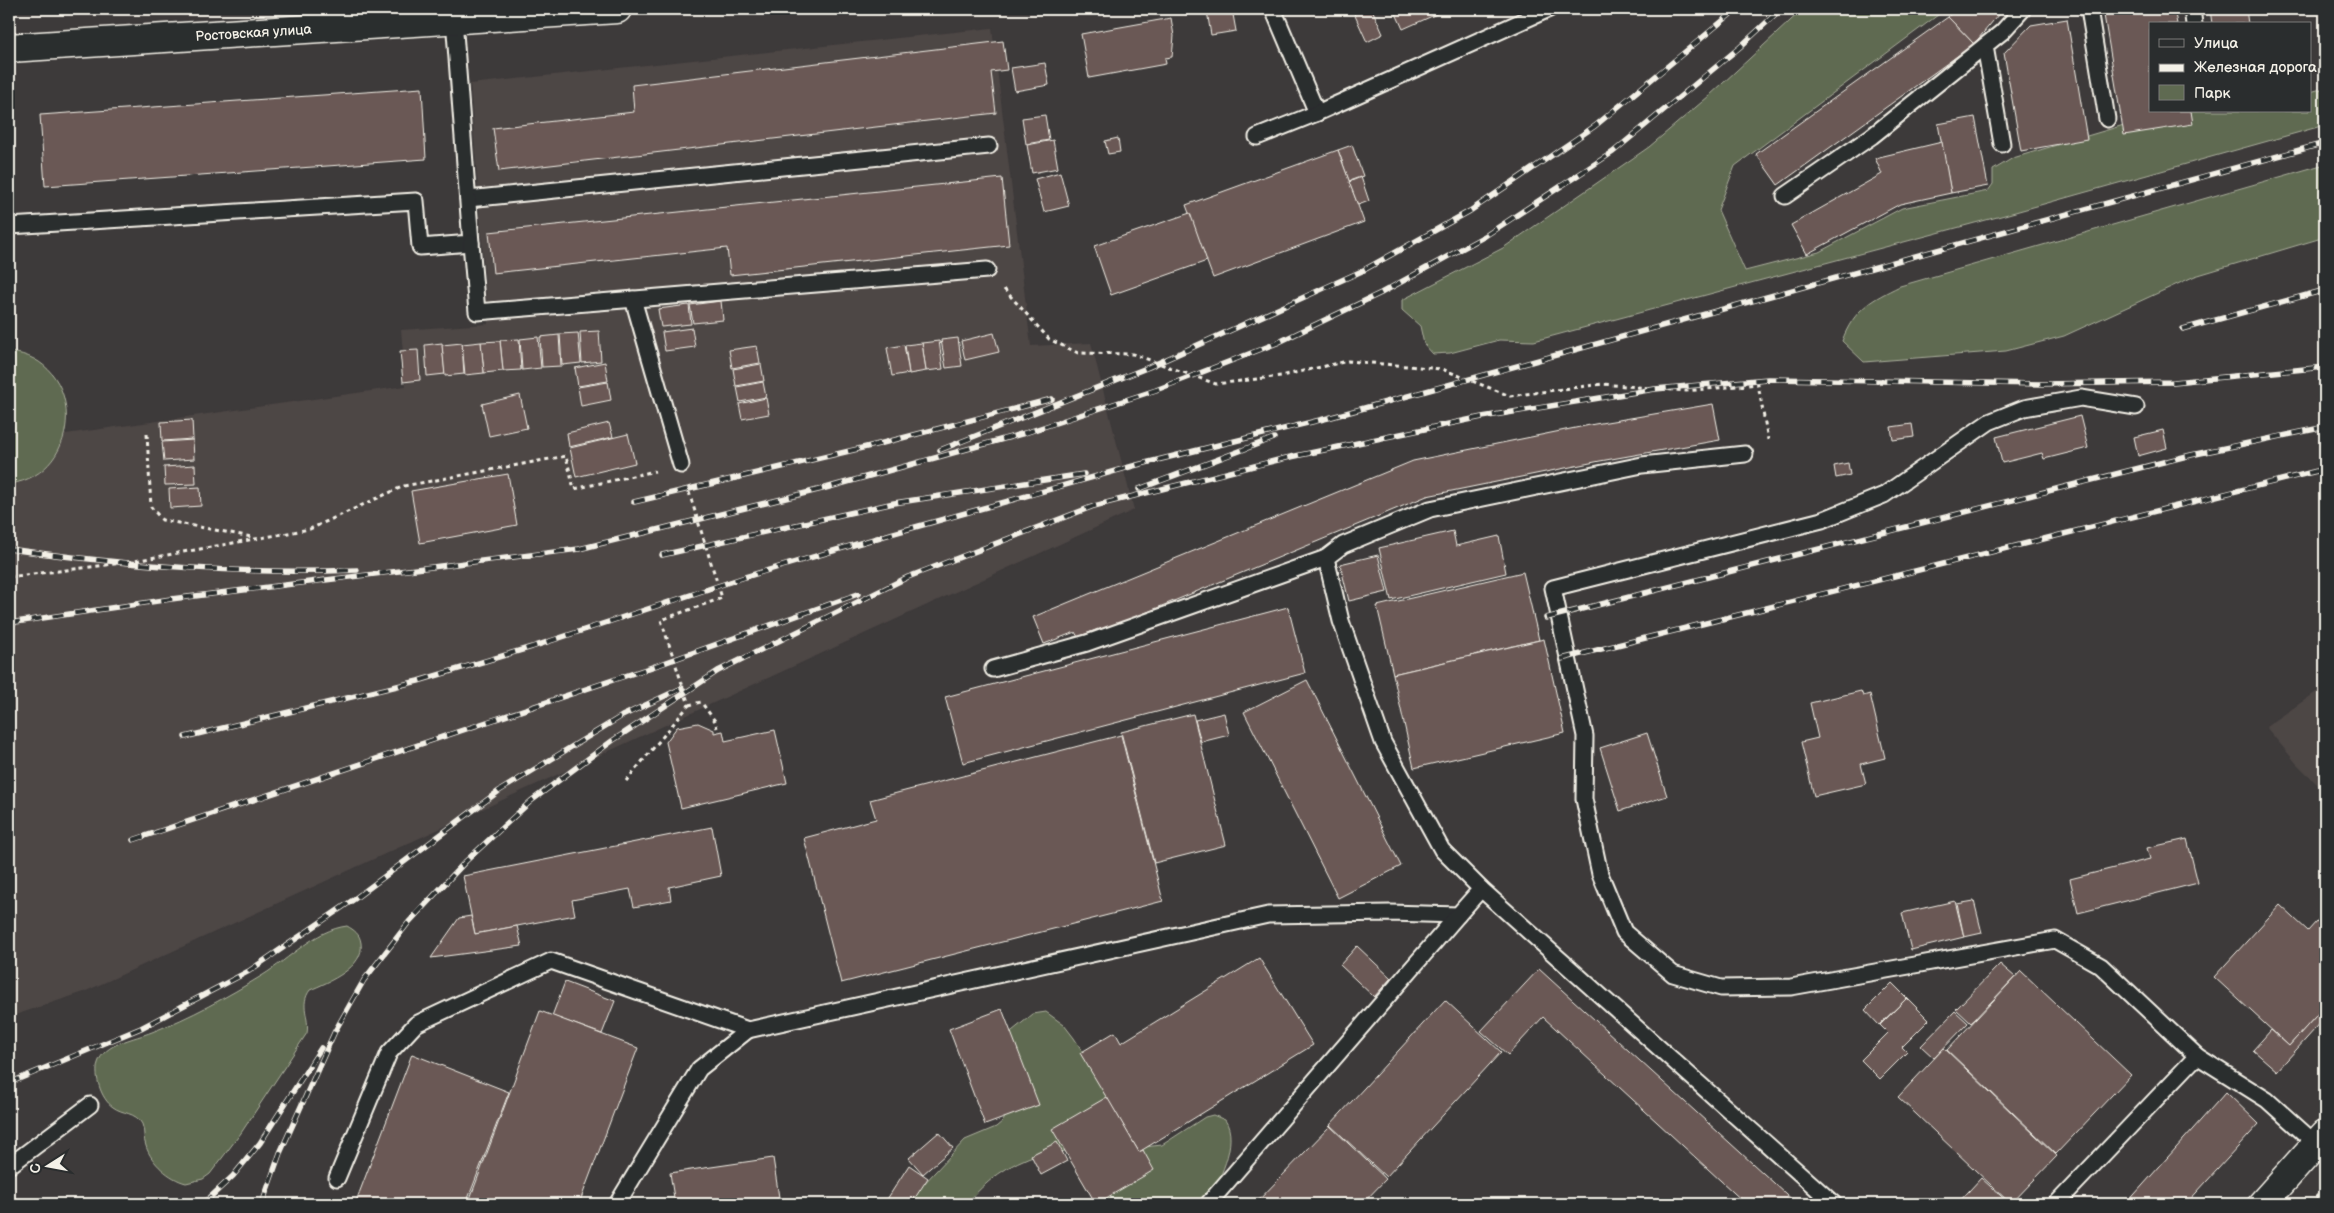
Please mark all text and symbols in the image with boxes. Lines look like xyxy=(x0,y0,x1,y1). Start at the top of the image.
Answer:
street label: Ростовская улица xyxy=(195,21,313,45)
legend xyxy=(2149,22,2312,112)
text: Улица xyxy=(2194,34,2239,53)
text: Железная дорога xyxy=(2194,58,2317,77)
text: Парк xyxy=(2194,84,2231,103)
north arrow xyxy=(22,1140,72,1190)
text: С xyxy=(26,1162,45,1175)

